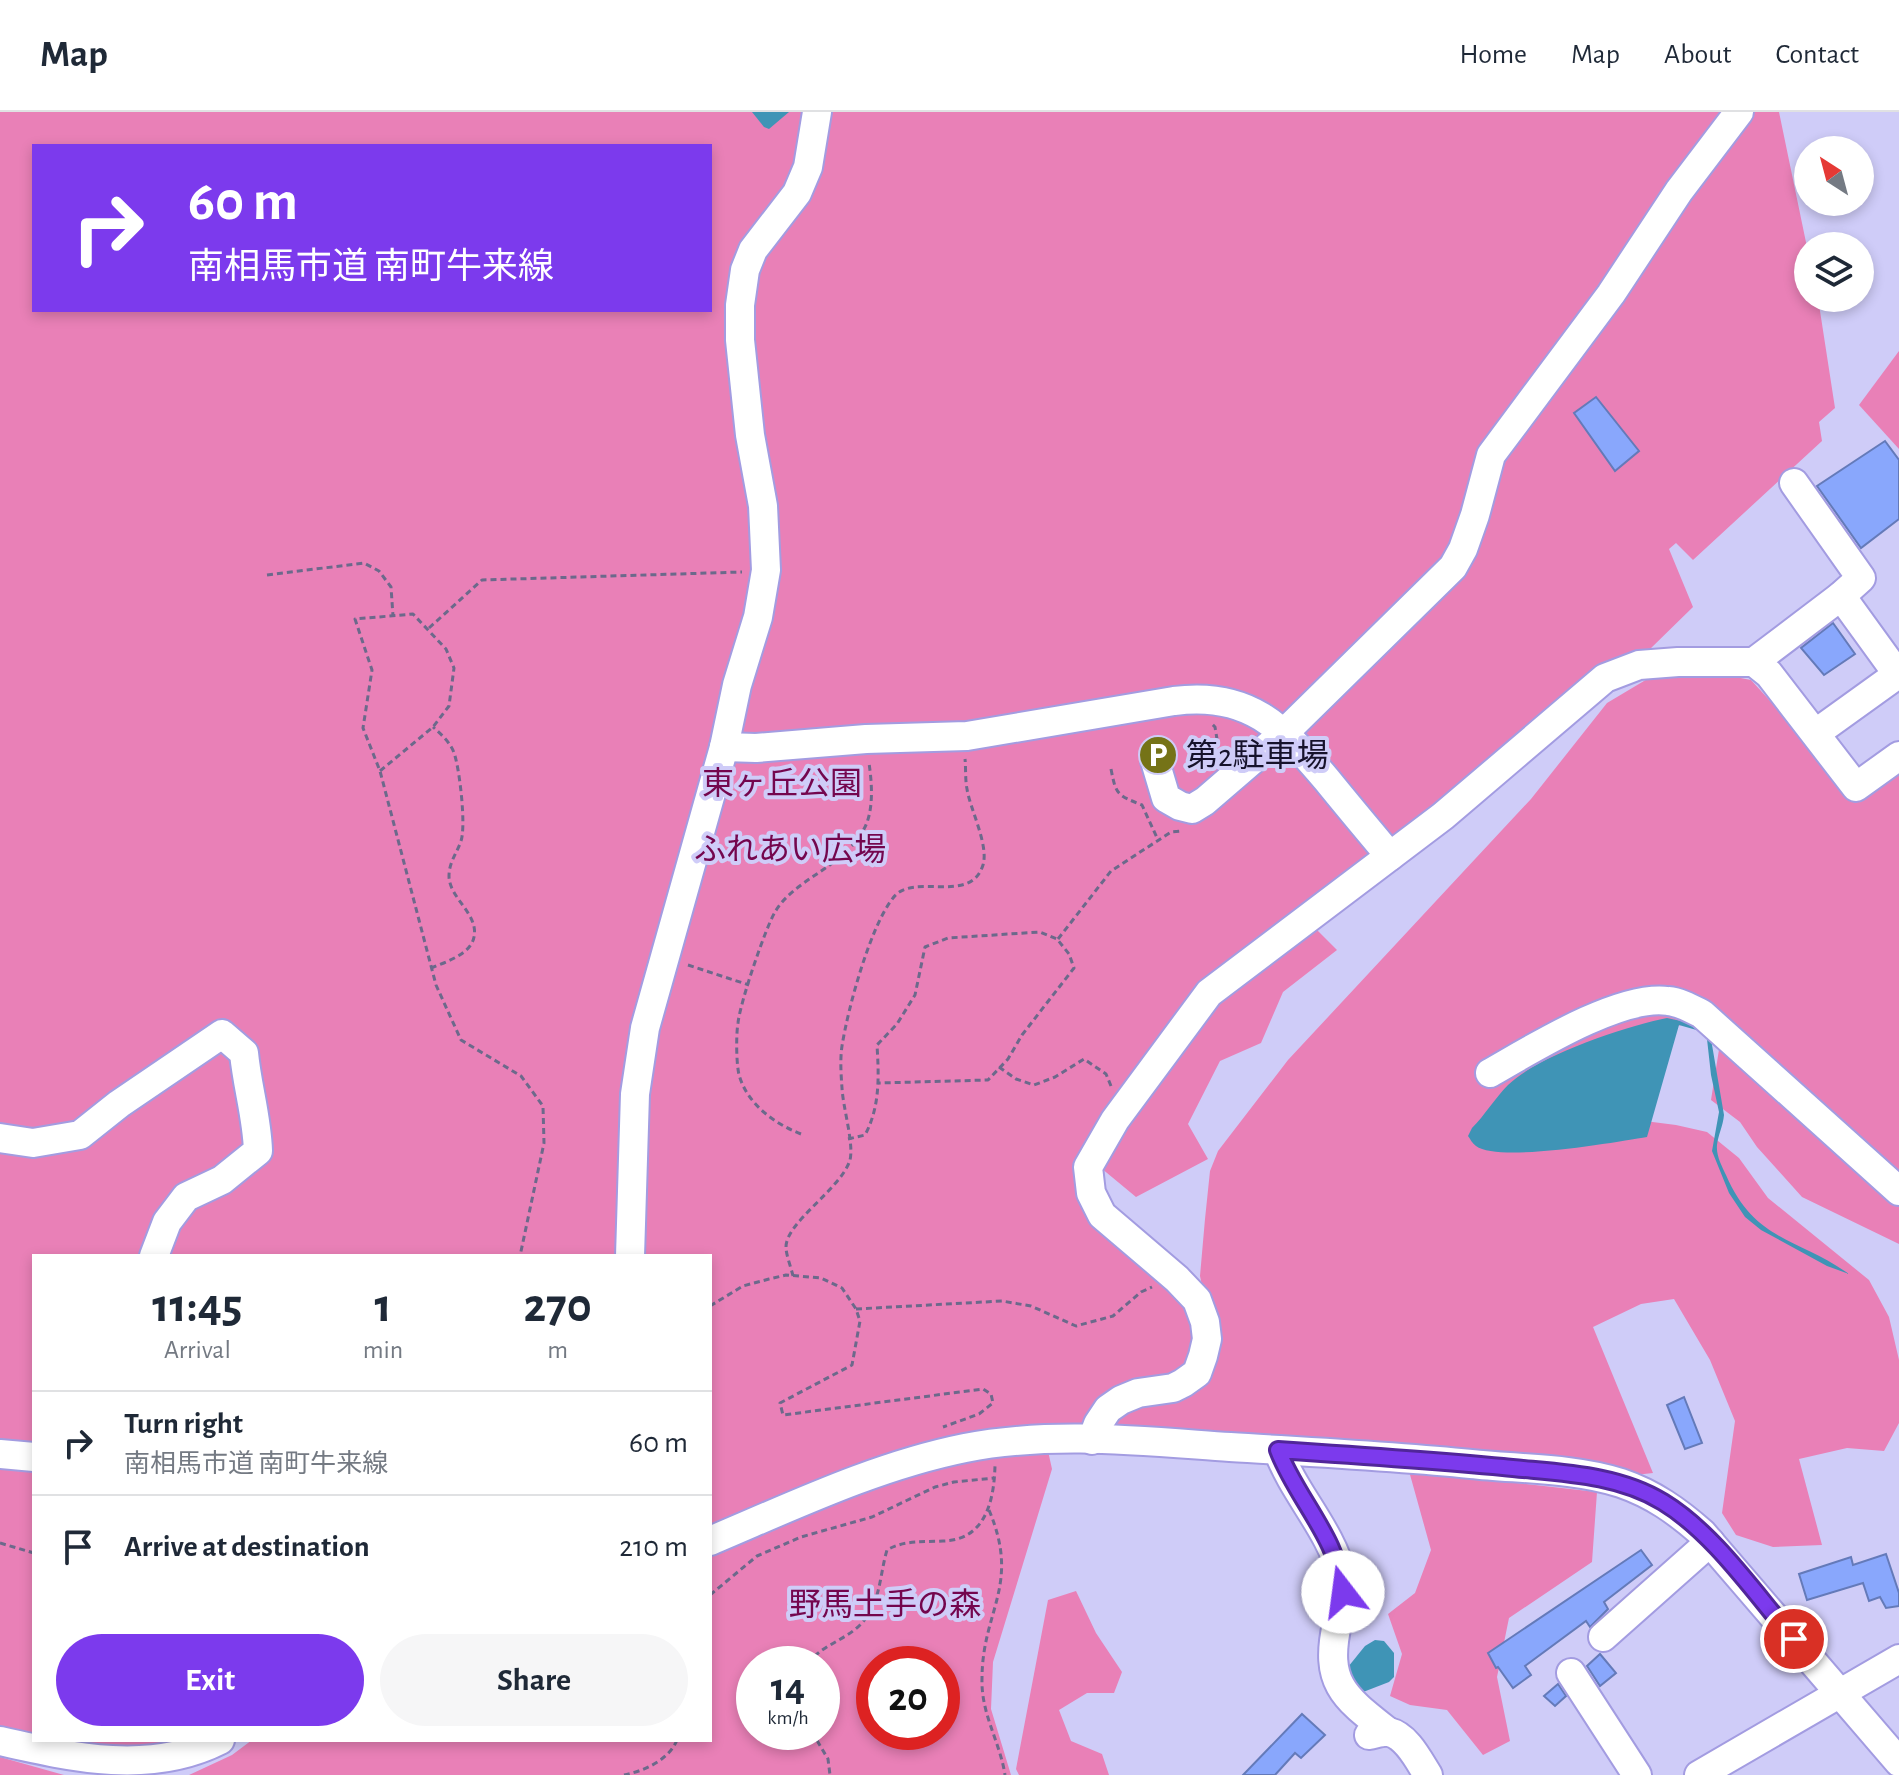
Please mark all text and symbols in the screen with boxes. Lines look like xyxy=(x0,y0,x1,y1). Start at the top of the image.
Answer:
text: Map xyxy=(40,36,108,74)
text: Home xyxy=(1460,41,1527,69)
text: Map xyxy=(1571,41,1620,69)
text: About xyxy=(1664,41,1732,69)
text: Contact xyxy=(1776,41,1859,69)
north arrow xyxy=(1794,136,1874,216)
map controls xyxy=(1794,136,1874,312)
text: 60 m xyxy=(188,174,298,230)
icon: right xyxy=(56,176,160,280)
button: layers xyxy=(1794,232,1874,312)
text: 南相馬市道 南町牛来線 xyxy=(188,249,554,285)
parking icon: 第2駐車場 xyxy=(1137,734,1179,776)
place label: 第2駐車場 xyxy=(1186,738,1329,772)
park label: 東ヶ丘公園 xyxy=(702,767,862,800)
park label: ふれあい広場 xyxy=(694,833,886,866)
text: 11:45 xyxy=(152,1283,243,1331)
text: 1 xyxy=(374,1283,392,1331)
text: 270 xyxy=(523,1283,592,1331)
text: Arrival xyxy=(164,1337,231,1363)
text: min xyxy=(363,1337,403,1363)
text: m xyxy=(547,1337,568,1363)
text: Turn right xyxy=(124,1409,243,1439)
icon: right xyxy=(56,1421,100,1465)
text: 60 m xyxy=(629,1428,688,1458)
text: 南相馬市道 南町牛来線 xyxy=(124,1451,388,1477)
icon: arrive xyxy=(56,1525,100,1569)
text: Arrive at destination xyxy=(124,1532,370,1562)
text: 210 m xyxy=(619,1532,688,1562)
position arrow xyxy=(1301,1550,1385,1634)
park label: 野馬土手の森 xyxy=(789,1588,981,1621)
pin xyxy=(1760,1605,1828,1673)
icon: arrive xyxy=(1772,1617,1816,1661)
button: Exit xyxy=(56,1634,364,1726)
button: Share xyxy=(380,1634,688,1726)
speed limit sign: 20 xyxy=(856,1646,960,1750)
text: 14 xyxy=(771,1668,805,1708)
text: km/h xyxy=(767,1708,809,1728)

